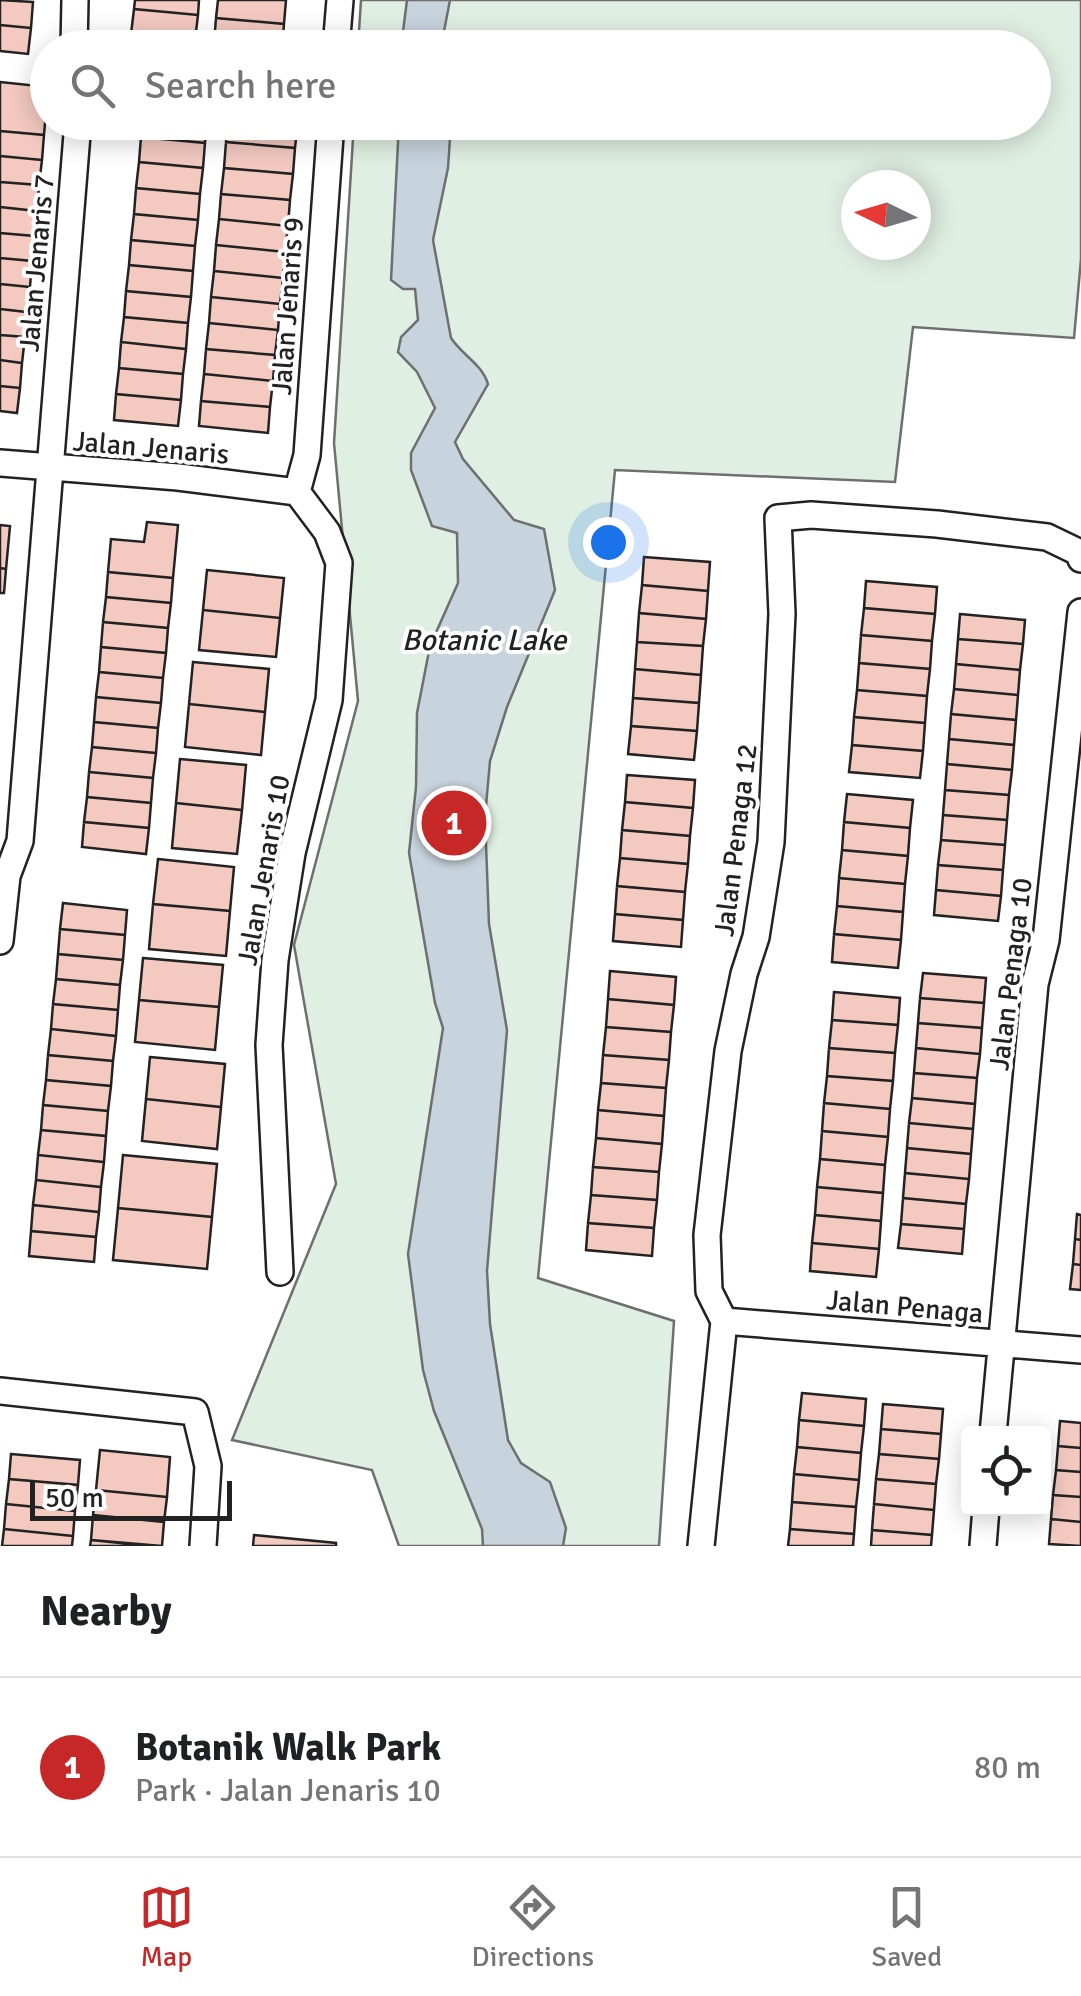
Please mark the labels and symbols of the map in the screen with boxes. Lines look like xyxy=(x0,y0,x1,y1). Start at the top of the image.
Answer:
north arrow xyxy=(841,170,931,260)
street label: Jalan Jenaris 7 xyxy=(12,173,62,353)
street label: Jalan Jenaris 9 xyxy=(265,216,311,396)
street label: Jalan Jenaris xyxy=(71,424,230,472)
your location xyxy=(583,517,634,568)
water label: Botanic Lake xyxy=(402,622,568,659)
street label: Jalan Penaga 12 xyxy=(707,742,765,938)
street label: Jalan Jenaris 10 xyxy=(230,772,297,968)
pin: 1 xyxy=(422,786,486,860)
street label: Jalan Penaga 10 xyxy=(982,876,1040,1072)
street label: Jalan Penaga xyxy=(825,1283,985,1331)
scale bar xyxy=(30,1476,232,1520)

